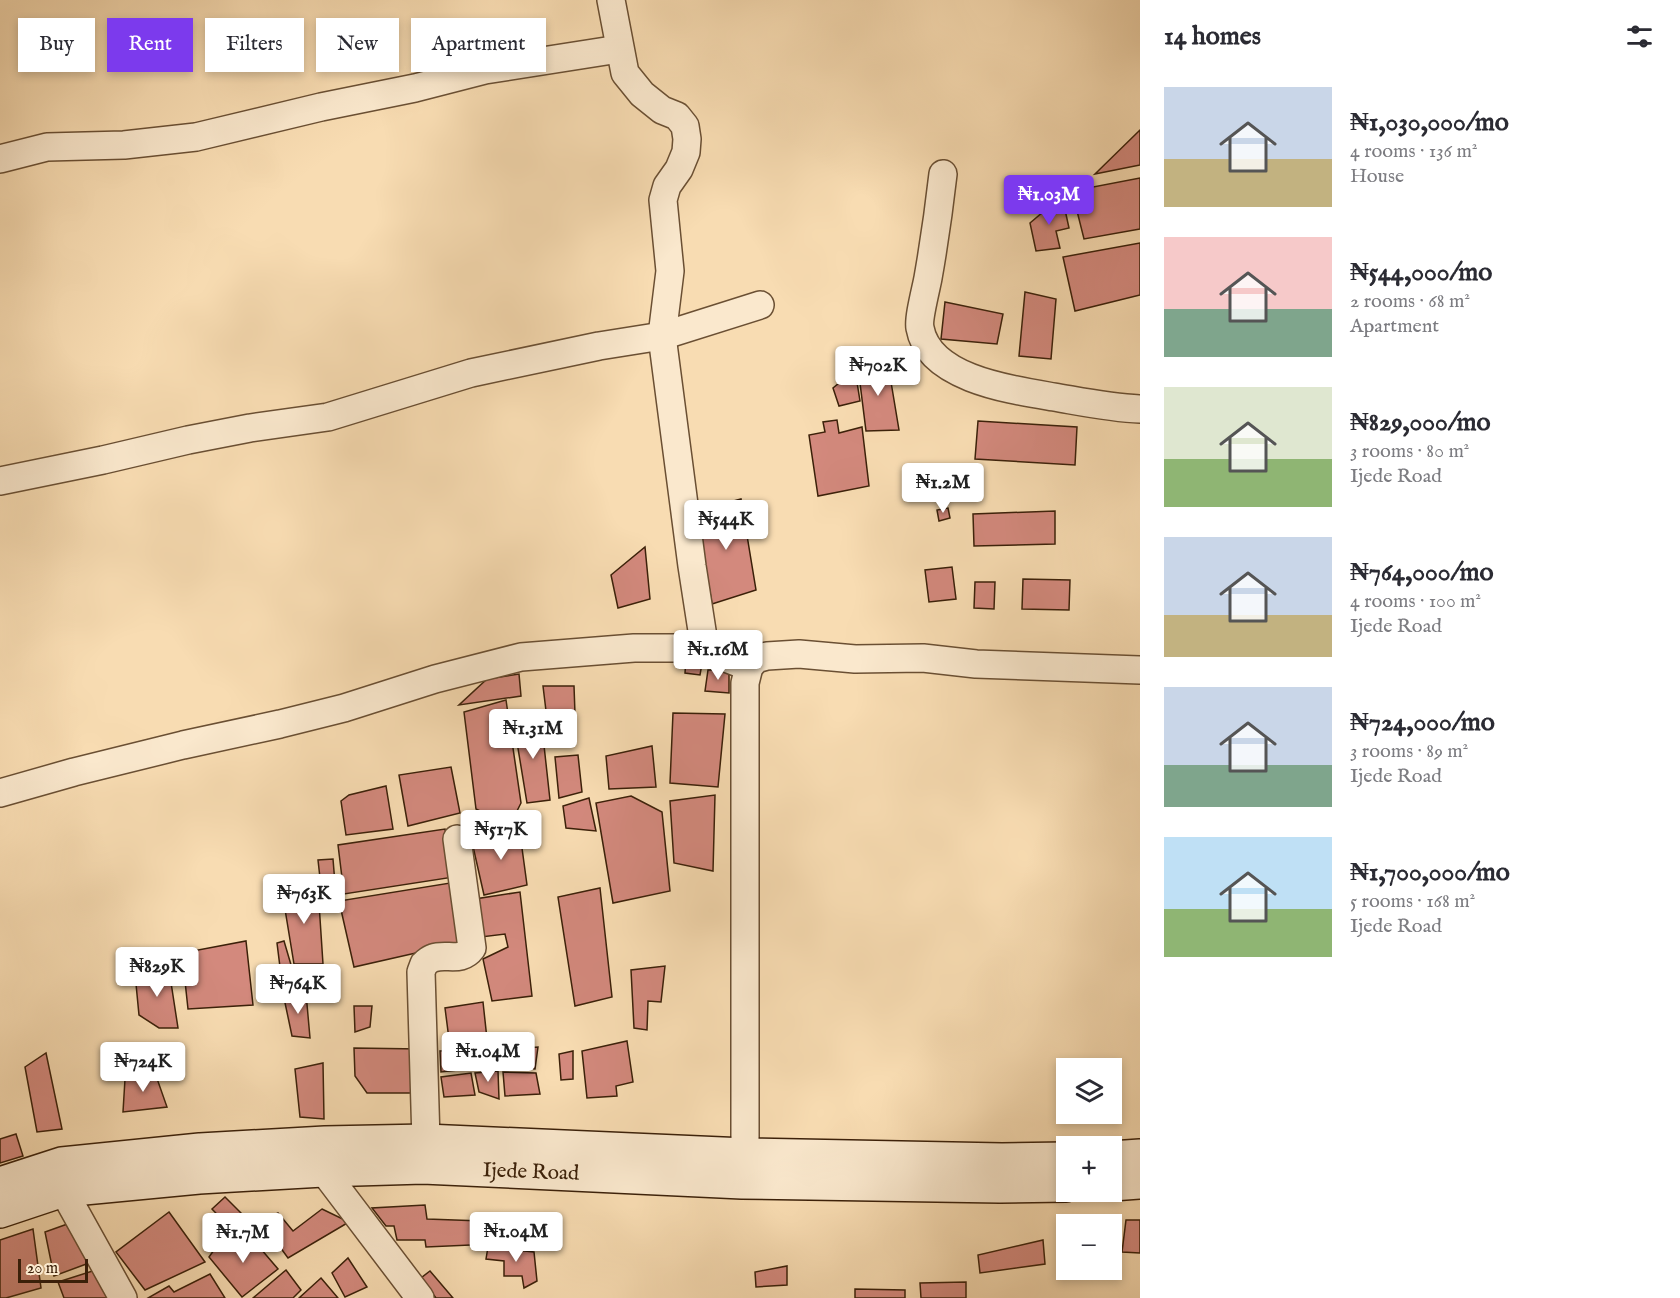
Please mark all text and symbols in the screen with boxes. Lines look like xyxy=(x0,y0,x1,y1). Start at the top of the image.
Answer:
chip: Buy xyxy=(18,18,95,72)
chip: Rent xyxy=(107,18,193,72)
chip: Filters xyxy=(205,18,304,72)
chip: New xyxy=(316,18,399,72)
chip: Apartment xyxy=(411,18,546,72)
text: 14 homes xyxy=(1164,20,1261,53)
icon: filters xyxy=(1623,20,1656,53)
text: ₦1,030,000/mo xyxy=(1350,106,1509,139)
icon: home xyxy=(1212,111,1284,183)
text: 4 rooms · 136 m² xyxy=(1350,139,1477,164)
text: House xyxy=(1350,164,1404,189)
pin: ₦1.03M xyxy=(1000,175,1098,226)
text: ₦1.03M xyxy=(1018,182,1080,207)
text: ₦544,000/mo xyxy=(1350,256,1492,289)
icon: home xyxy=(1212,261,1284,333)
text: 2 rooms · 68 m² xyxy=(1350,289,1470,314)
text: Apartment xyxy=(1350,314,1439,339)
pin: ₦702K xyxy=(836,346,920,397)
text: ₦702K xyxy=(849,353,907,378)
text: ₦829,000/mo xyxy=(1350,406,1491,439)
icon: home xyxy=(1212,411,1284,483)
text: 3 rooms · 80 m² xyxy=(1350,439,1469,464)
pin: ₦1.2M xyxy=(901,463,985,514)
text: Ijede Road xyxy=(1350,464,1442,489)
text: ₦1.2M xyxy=(916,470,970,495)
pin: ₦544K xyxy=(684,500,768,551)
text: ₦544K xyxy=(698,507,754,532)
text: ₦764,000/mo xyxy=(1350,556,1493,589)
icon: home xyxy=(1212,561,1284,633)
text: 4 rooms · 100 m² xyxy=(1350,589,1481,614)
text: Ijede Road xyxy=(1350,614,1442,639)
pin: ₦1.16M xyxy=(669,630,767,681)
text: ₦1.16M xyxy=(688,637,748,662)
text: ₦724,000/mo xyxy=(1350,706,1495,739)
pin: ₦1.31M xyxy=(484,709,582,760)
icon: home xyxy=(1212,711,1284,783)
text: ₦1.31M xyxy=(503,716,563,741)
text: 3 rooms · 89 m² xyxy=(1350,739,1468,764)
text: Ijede Road xyxy=(1350,764,1442,789)
pin: ₦517K xyxy=(459,810,543,861)
text: ₦517K xyxy=(475,817,527,842)
text: ₦1,700,000/mo xyxy=(1350,856,1510,889)
icon: home xyxy=(1212,861,1284,933)
pin: ₦763K xyxy=(262,874,346,925)
text: ₦763K xyxy=(277,881,331,906)
text: 5 rooms · 168 m² xyxy=(1350,889,1475,914)
text: Ijede Road xyxy=(1350,914,1442,939)
pin: ₦829K xyxy=(115,947,199,998)
text: ₦829K xyxy=(130,954,184,979)
pin: ₦764K xyxy=(256,964,340,1015)
text: ₦764K xyxy=(270,971,326,996)
pin: ₦1.04M xyxy=(439,1032,537,1083)
text: ₦1.04M xyxy=(456,1039,520,1064)
pin: ₦724K xyxy=(101,1042,185,1093)
text: ₦724K xyxy=(114,1049,172,1074)
map controls xyxy=(1056,1058,1122,1280)
button: layers xyxy=(1056,1058,1122,1124)
button: + xyxy=(1056,1136,1122,1202)
street label: Ijede Road xyxy=(482,1157,580,1188)
pin: ₦1.04M xyxy=(467,1212,565,1263)
pin: ₦1.7M xyxy=(201,1213,285,1264)
button: − xyxy=(1056,1214,1122,1280)
text: ₦1.04M xyxy=(484,1219,548,1244)
text: ₦1.7M xyxy=(216,1220,270,1245)
scale bar xyxy=(18,1256,88,1284)
text: 20 m xyxy=(27,1259,58,1279)

